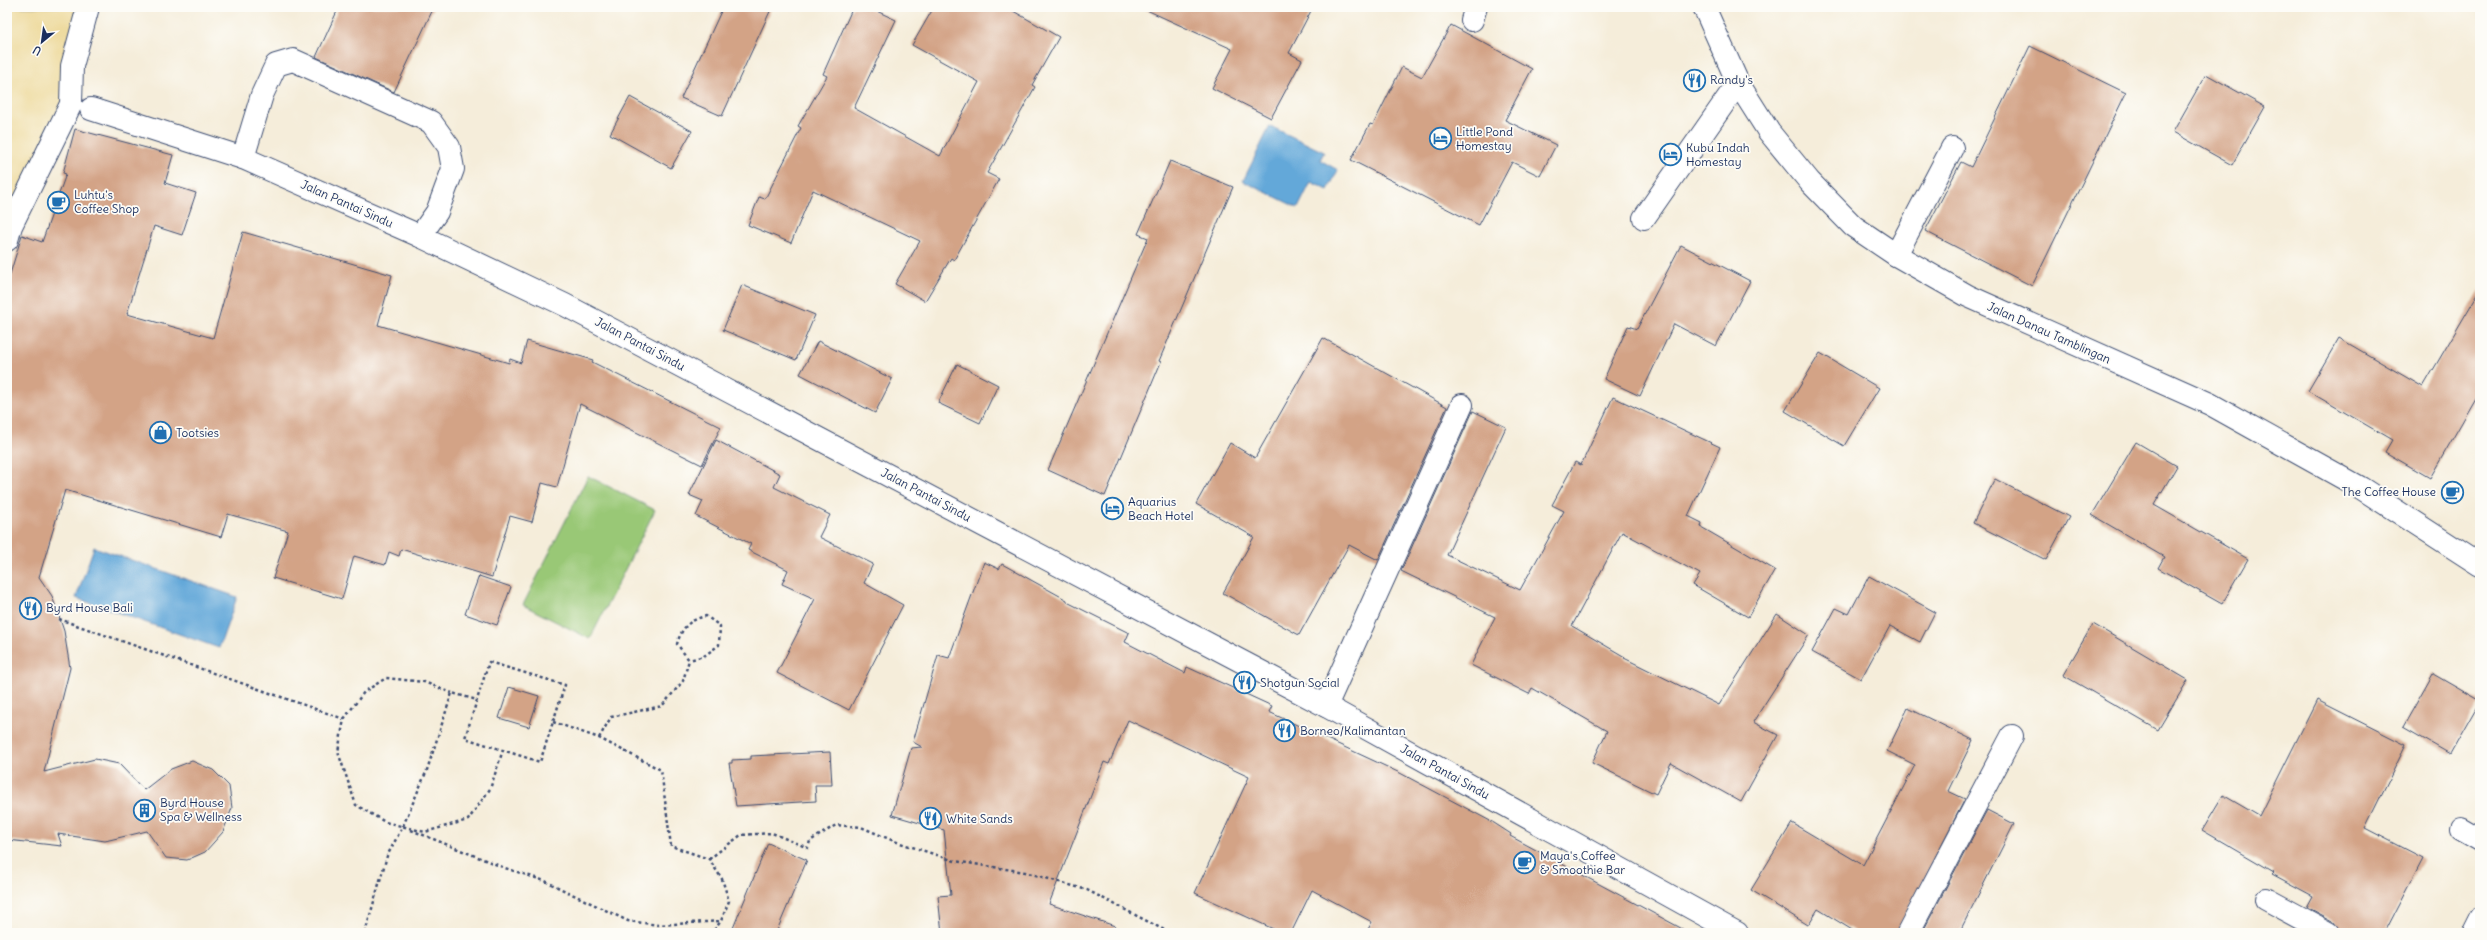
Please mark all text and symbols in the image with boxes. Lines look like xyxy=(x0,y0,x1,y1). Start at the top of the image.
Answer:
north arrow xyxy=(22,22,62,62)
text: U xyxy=(30,43,44,59)
restaurant icon: Randy's xyxy=(1682,67,1708,93)
place label: Randy's xyxy=(1710,72,1753,87)
place label: Little Pond Homestay xyxy=(1456,124,1513,153)
hotel icon: Little Pond Homestay xyxy=(1427,126,1453,152)
place label: Kubu Indah Homestay xyxy=(1686,140,1750,169)
hotel icon: Kubu Indah Homestay xyxy=(1658,142,1684,168)
street label: Jalan Pantai Sindu xyxy=(299,176,396,231)
place label: Luhtu's Coffee Shop xyxy=(74,187,139,216)
cafe icon: Luhtu's Coffee Shop xyxy=(46,189,72,215)
street label: Jalan Danau Tamblingan xyxy=(1985,299,2113,367)
street label: Jalan Pantai Sindu xyxy=(593,314,688,374)
shop icon: Tootsies xyxy=(147,420,173,446)
place label: Tootsies xyxy=(176,425,219,440)
street label: Jalan Pantai Sindu xyxy=(879,465,974,525)
cafe icon: The Coffee House xyxy=(2439,479,2465,505)
place label: The Coffee House xyxy=(2341,484,2436,499)
place label: Aquarius Beach Hotel xyxy=(1128,494,1193,523)
hotel icon: Aquarius Beach Hotel xyxy=(1099,496,1125,522)
restaurant icon: Byrd House Bali xyxy=(18,595,44,621)
place label: Byrd House Bali xyxy=(46,600,133,615)
restaurant icon: Shotgun Social xyxy=(1231,670,1257,696)
place label: Shotgun Social xyxy=(1260,675,1340,690)
restaurant icon: Borneo/Kalimantan xyxy=(1272,718,1298,744)
place label: Borneo/Kalimantan xyxy=(1300,723,1406,738)
street label: Jalan Pantai Sindu xyxy=(1398,741,1492,802)
place label: Byrd House Spa & Wellness xyxy=(160,795,242,824)
building icon: Byrd House Spa & Wellness xyxy=(132,797,158,823)
restaurant icon: White Sands xyxy=(917,806,943,832)
place label: White Sands xyxy=(946,811,1013,826)
place label: Maya's Coffee & Smoothie Bar xyxy=(1540,848,1625,877)
cafe icon: Maya's Coffee & Smoothie Bar xyxy=(1511,850,1537,876)

